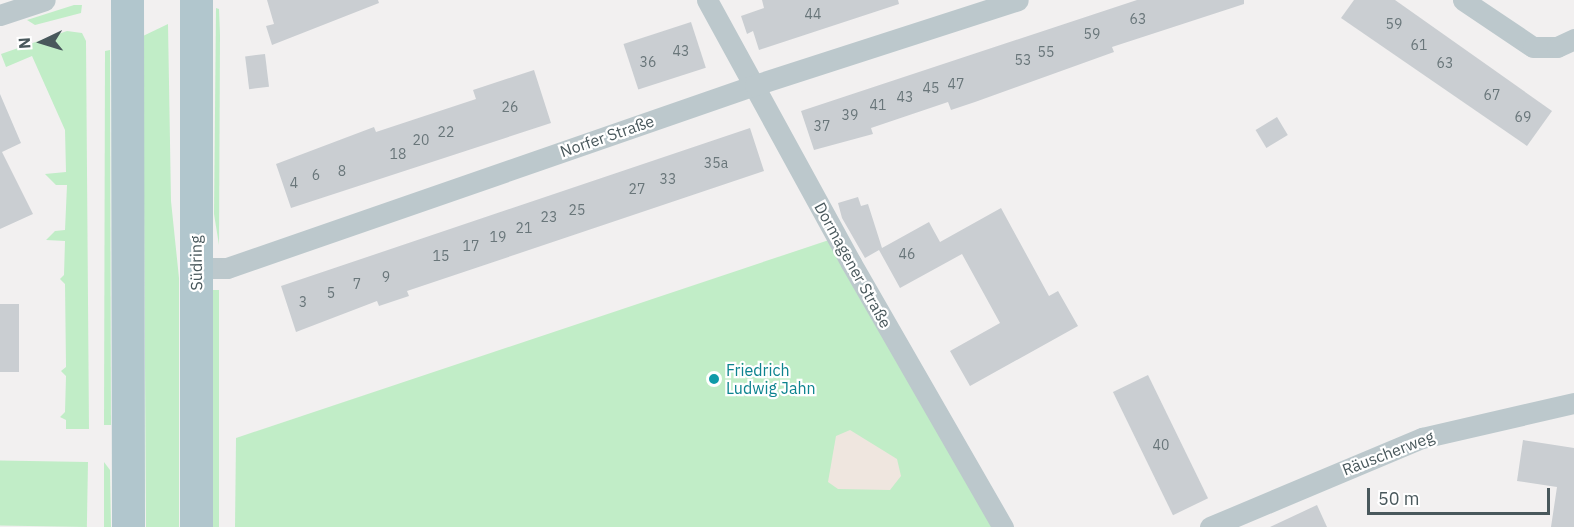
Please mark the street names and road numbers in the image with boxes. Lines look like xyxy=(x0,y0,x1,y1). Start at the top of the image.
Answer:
street label: Norfer Straße xyxy=(558,111,656,161)
street label: Dormagener Straße xyxy=(810,199,896,331)
street label: Südring xyxy=(186,235,206,291)
street label: Räuscherweg xyxy=(1339,427,1437,479)

